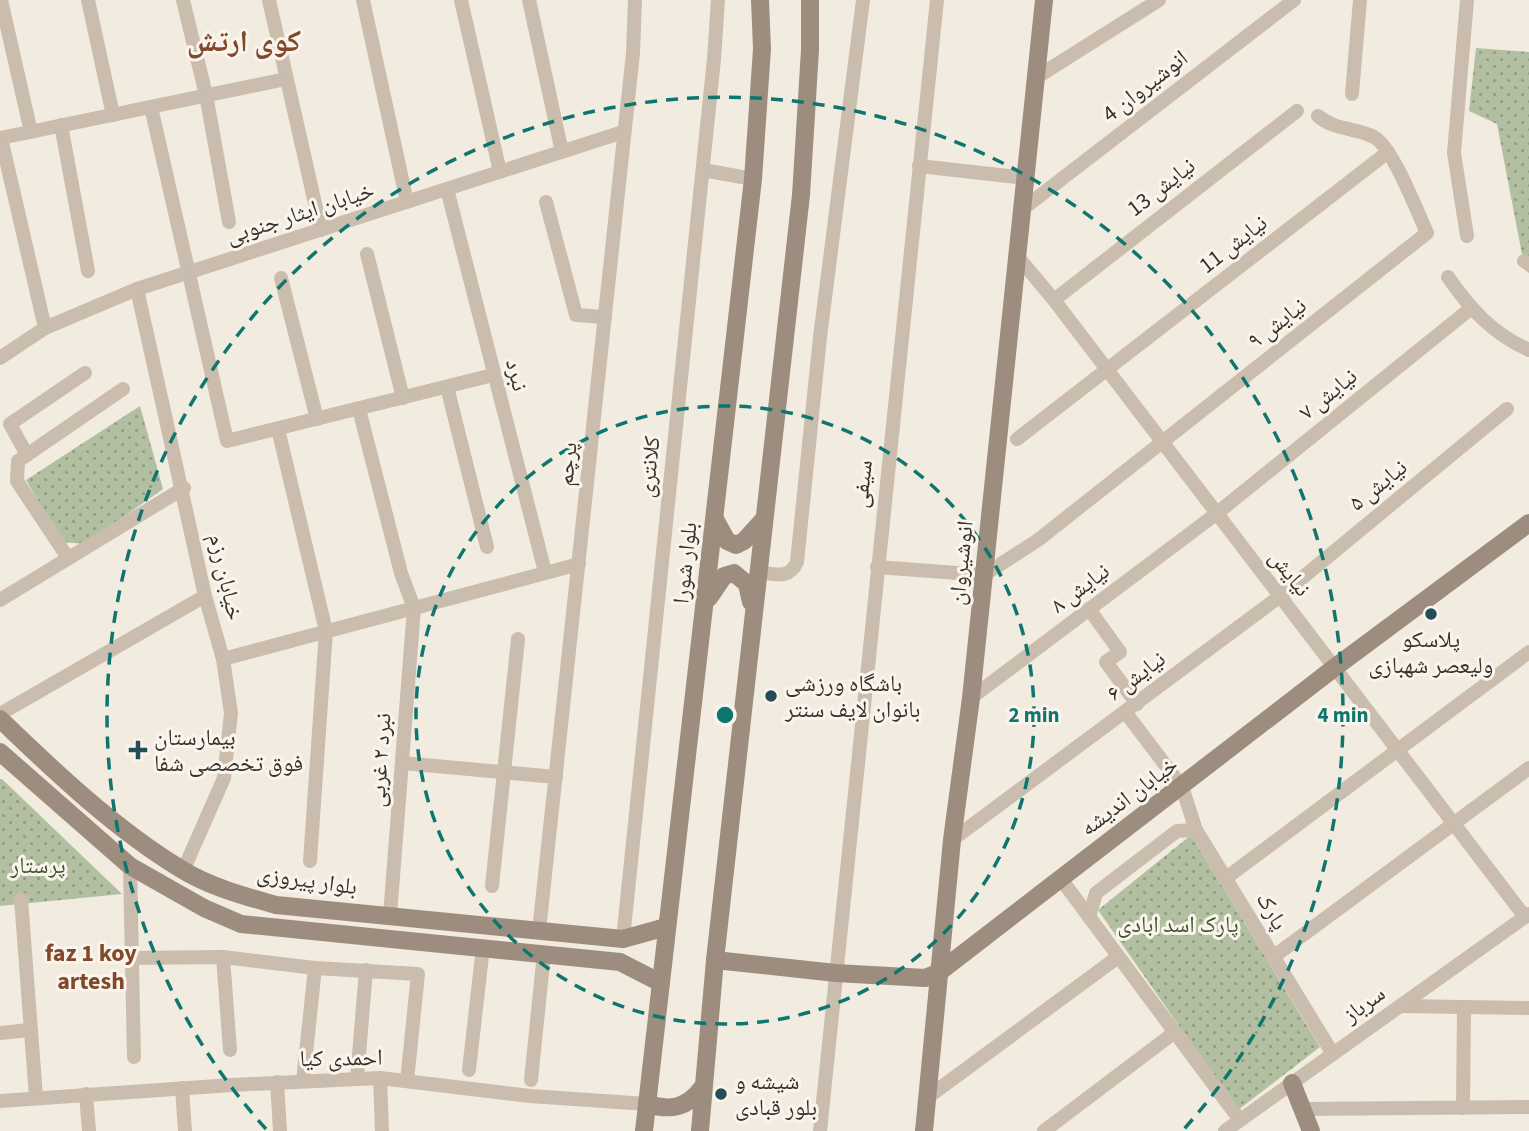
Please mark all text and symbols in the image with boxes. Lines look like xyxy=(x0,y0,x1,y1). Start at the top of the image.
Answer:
district label: کوی ارتش xyxy=(187,20,301,63)
street label: انوشیروان 4 xyxy=(1095,42,1195,130)
street label: نیایش 13 xyxy=(1120,150,1202,224)
street label: خیابان ایثار جنوبی xyxy=(222,173,378,253)
street label: نیایش 11 xyxy=(1192,207,1274,281)
street label: نیایش ۹ xyxy=(1241,289,1313,357)
street label: نبرد xyxy=(497,356,537,394)
street label: نیایش ۷ xyxy=(1292,360,1364,428)
street label: کلانتری xyxy=(629,434,669,499)
street label: پرچم xyxy=(548,440,586,488)
street label: نیایش ۵ xyxy=(1342,451,1414,519)
street label: سیفی xyxy=(843,458,881,510)
street label: انوشیروان xyxy=(940,519,982,607)
street label: بلوار شورا xyxy=(664,521,706,605)
street label: خیابان رزم xyxy=(200,530,252,624)
street label: نیایش xyxy=(1261,542,1319,604)
street label: نیایش ۸ xyxy=(1043,555,1117,621)
marker: پلاسکو ولیعصر شهبازی xyxy=(1423,606,1439,622)
place label: پلاسکو ولیعصر شهبازی xyxy=(1369,623,1493,682)
street label: نیایش ۶ xyxy=(1099,643,1173,709)
place label: باشگاه ورزشی بانوان لایف سنتر xyxy=(784,667,920,726)
marker: باشگاه ورزشی بانوان لایف سنتر xyxy=(763,688,779,704)
text: 2 min xyxy=(1008,700,1060,730)
text: 4 min xyxy=(1317,700,1369,730)
centre of rings xyxy=(713,703,737,727)
street label: نبرد ۲ غربی xyxy=(360,712,400,808)
place label: بیمارستان فوق تخصصی شفا xyxy=(154,721,303,780)
marker: بیمارستان فوق تخصصی شفا xyxy=(128,740,148,760)
street label: خیابان اندیشه xyxy=(1073,748,1185,844)
park label: پرستار xyxy=(9,849,66,882)
street label: بلوار پیروزی xyxy=(255,857,359,903)
street label: پارک xyxy=(1248,886,1296,936)
park label: پارک اسد ابادی xyxy=(1117,908,1239,941)
district label: faz 1 koy artesh xyxy=(45,936,137,999)
street label: سرباز xyxy=(1335,977,1392,1031)
street label: احمدی کیا xyxy=(299,1041,383,1075)
place label: شیشه و بلور قبادی xyxy=(735,1065,817,1124)
marker: شیشه و بلور قبادی xyxy=(713,1086,729,1102)

